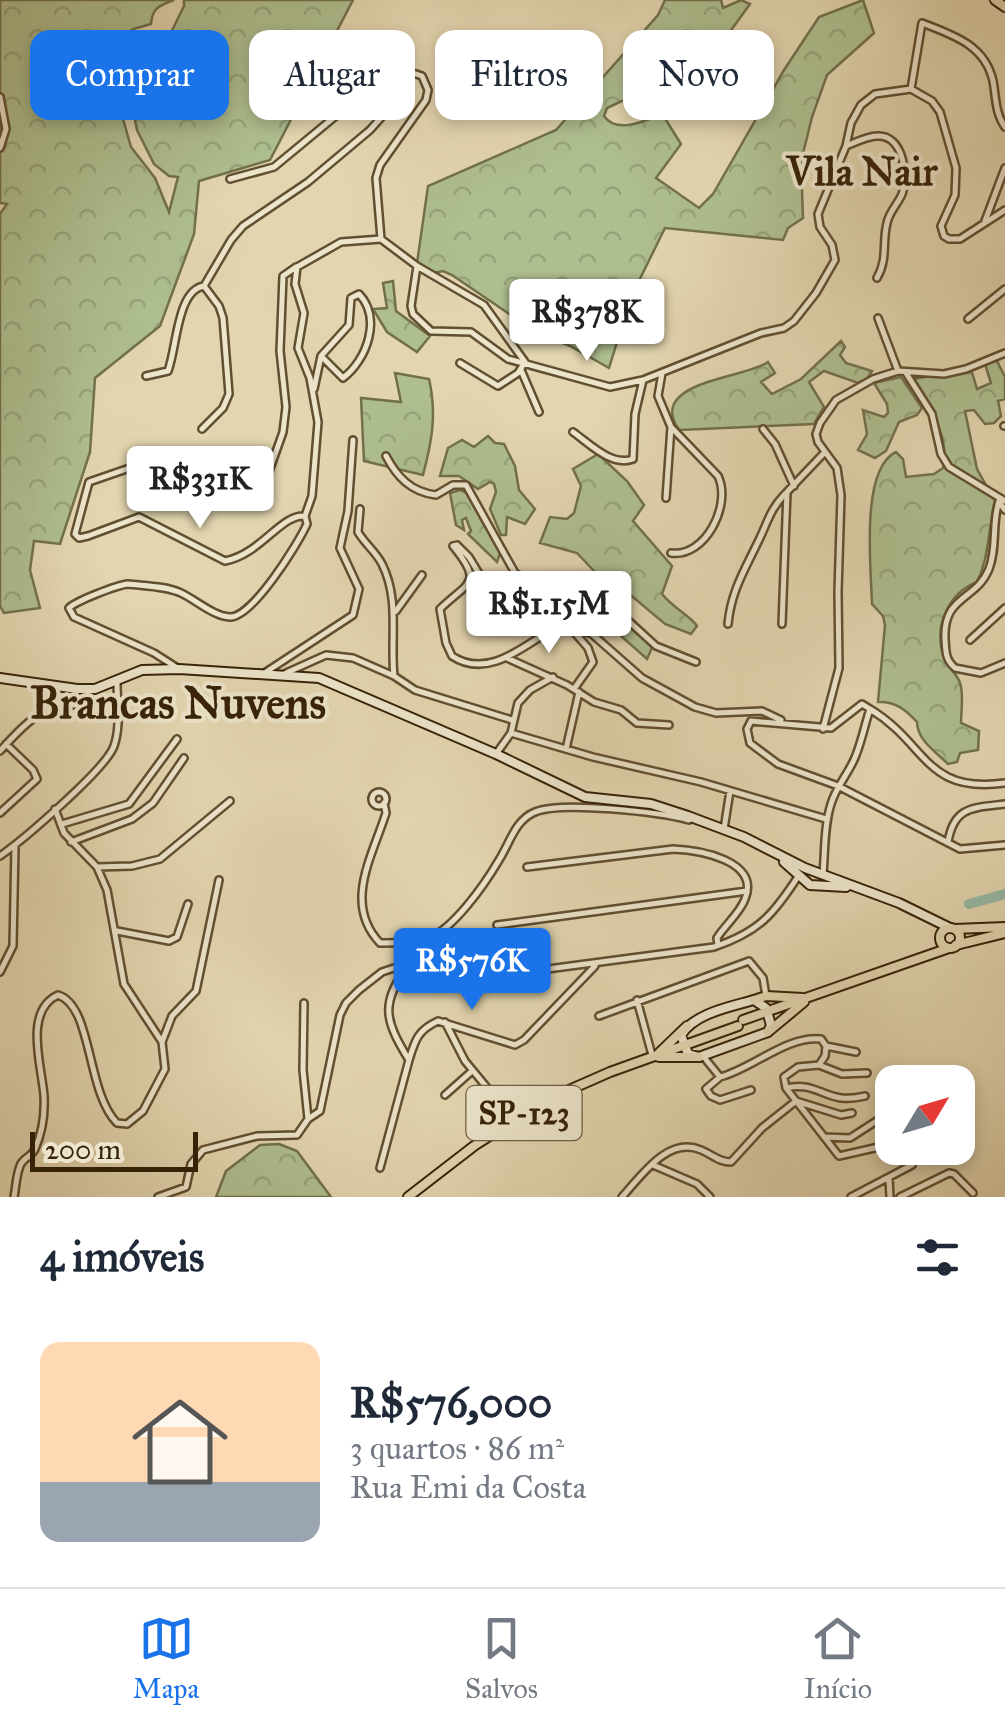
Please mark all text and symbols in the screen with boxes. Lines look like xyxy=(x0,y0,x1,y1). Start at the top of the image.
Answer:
chip: Comprar xyxy=(30,30,229,120)
chip: Alugar xyxy=(249,30,415,120)
chip: Filtros xyxy=(435,30,603,120)
chip: Novo xyxy=(623,30,774,120)
district label: Vila Nair xyxy=(785,147,939,196)
pin: R$378K xyxy=(506,279,668,364)
text: R$378K xyxy=(531,292,643,331)
pin: R$331K xyxy=(119,446,281,531)
text: R$331K xyxy=(149,459,251,498)
pin: R$1.15M xyxy=(457,571,641,656)
text: R$1.15M xyxy=(488,584,610,623)
district label: Brancas Nuvens xyxy=(30,675,326,730)
pin: R$576K xyxy=(391,928,553,1013)
text: R$576K xyxy=(416,941,528,980)
north arrow xyxy=(875,1065,975,1165)
map controls xyxy=(875,1065,975,1165)
road number: SP-123 xyxy=(466,1086,582,1140)
scale bar xyxy=(30,1127,198,1172)
text: 200 m xyxy=(45,1132,121,1167)
icon: filters xyxy=(910,1230,965,1285)
text: 4 imóveis xyxy=(40,1231,204,1283)
text: R$576,000 xyxy=(350,1377,552,1429)
icon: home xyxy=(120,1382,240,1502)
text: 3 quartos · 86 m² xyxy=(350,1429,564,1468)
text: Rua Emi da Costa xyxy=(350,1468,586,1507)
tab: Mapa xyxy=(133,1611,199,1706)
tab: Salvos xyxy=(465,1611,538,1706)
tab: Início xyxy=(804,1611,872,1706)

